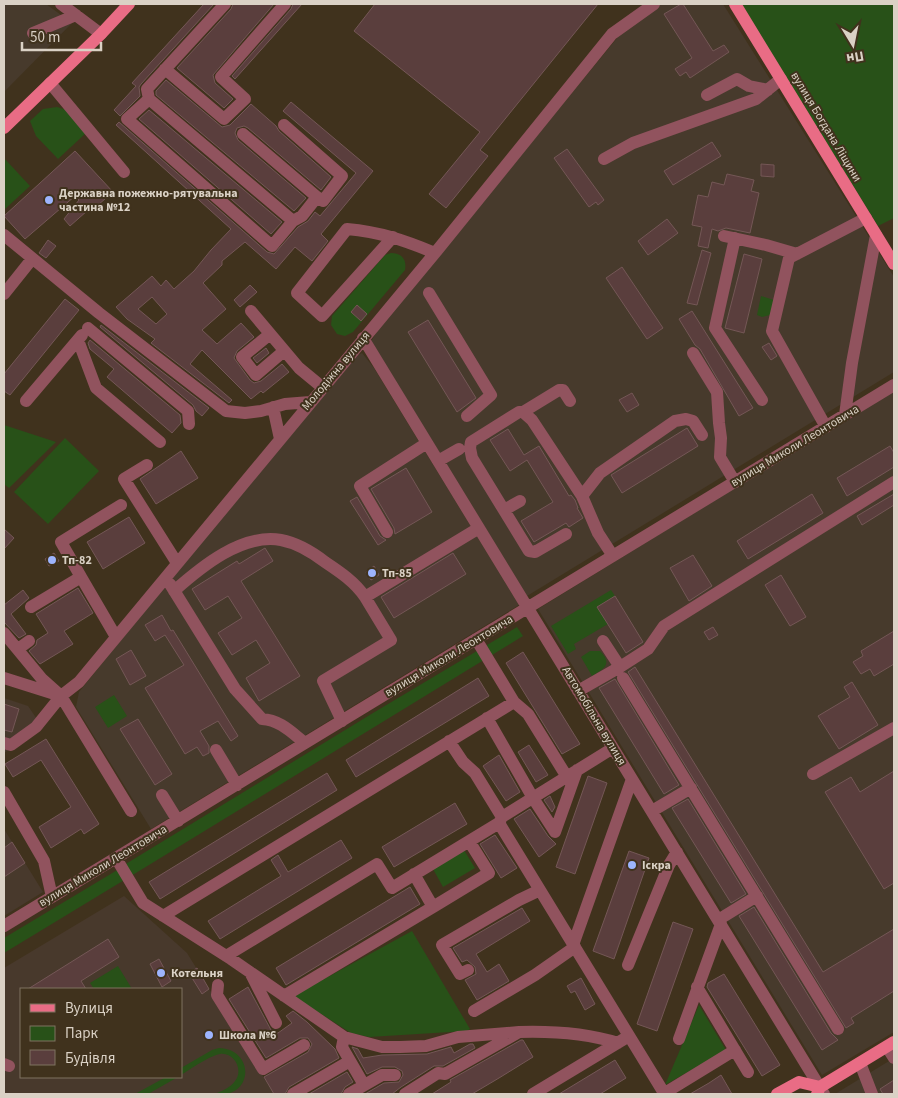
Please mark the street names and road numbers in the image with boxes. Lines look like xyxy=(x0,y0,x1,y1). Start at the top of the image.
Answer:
street label: вулиця Богдана Ліщини xyxy=(786,69,866,185)
street label: Молодіжна вулиця xyxy=(298,328,374,414)
street label: вулиця Миколи Леонтовича xyxy=(728,401,862,491)
street label: вулиця Миколи Леонтовича xyxy=(382,611,516,701)
street label: Автомобільна вулиця xyxy=(558,663,630,769)
street label: вулиця Миколи Леонтовича xyxy=(36,821,170,911)

